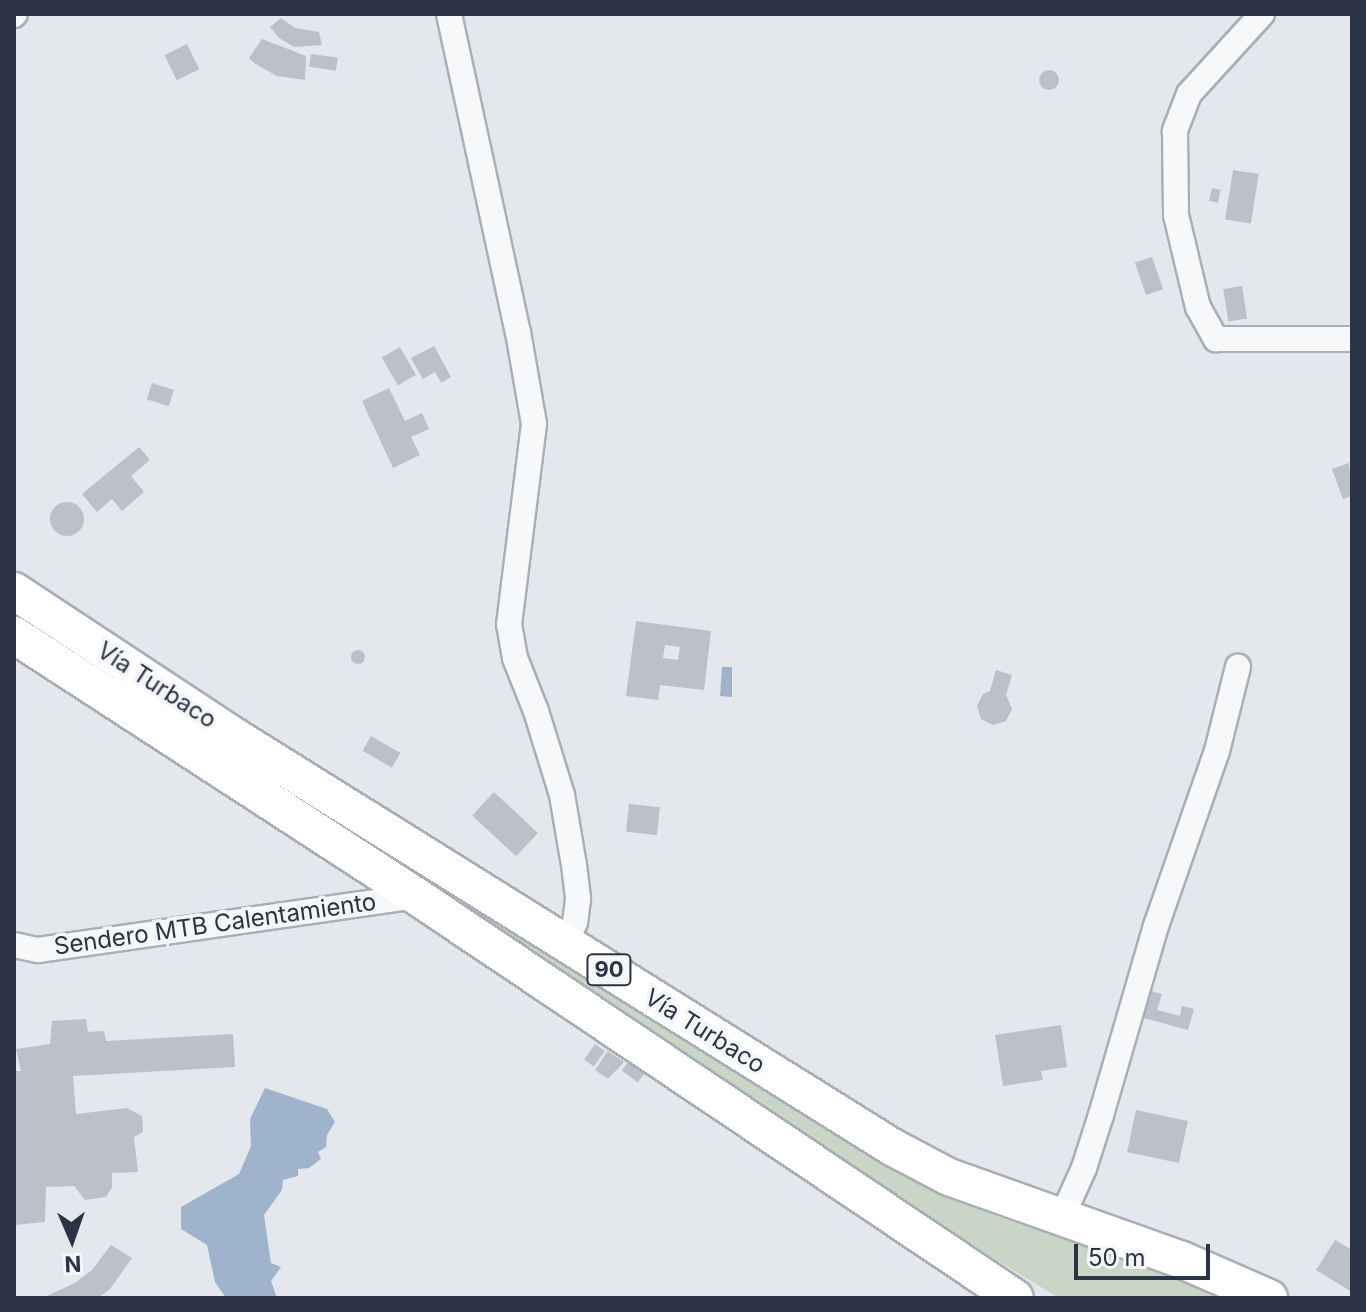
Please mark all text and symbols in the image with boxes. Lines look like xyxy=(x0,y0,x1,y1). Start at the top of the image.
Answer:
street label: Vía Turbaco xyxy=(92,636,222,734)
street label: Sendero MTB Calentamiento xyxy=(52,887,378,961)
road number: 90 xyxy=(585,952,633,988)
street label: Vía Turbaco xyxy=(640,983,770,1079)
north arrow xyxy=(32,1200,112,1280)
scale bar xyxy=(1078,1228,1214,1278)
text: 50 m xyxy=(1088,1243,1146,1272)
text: N xyxy=(64,1251,82,1277)

